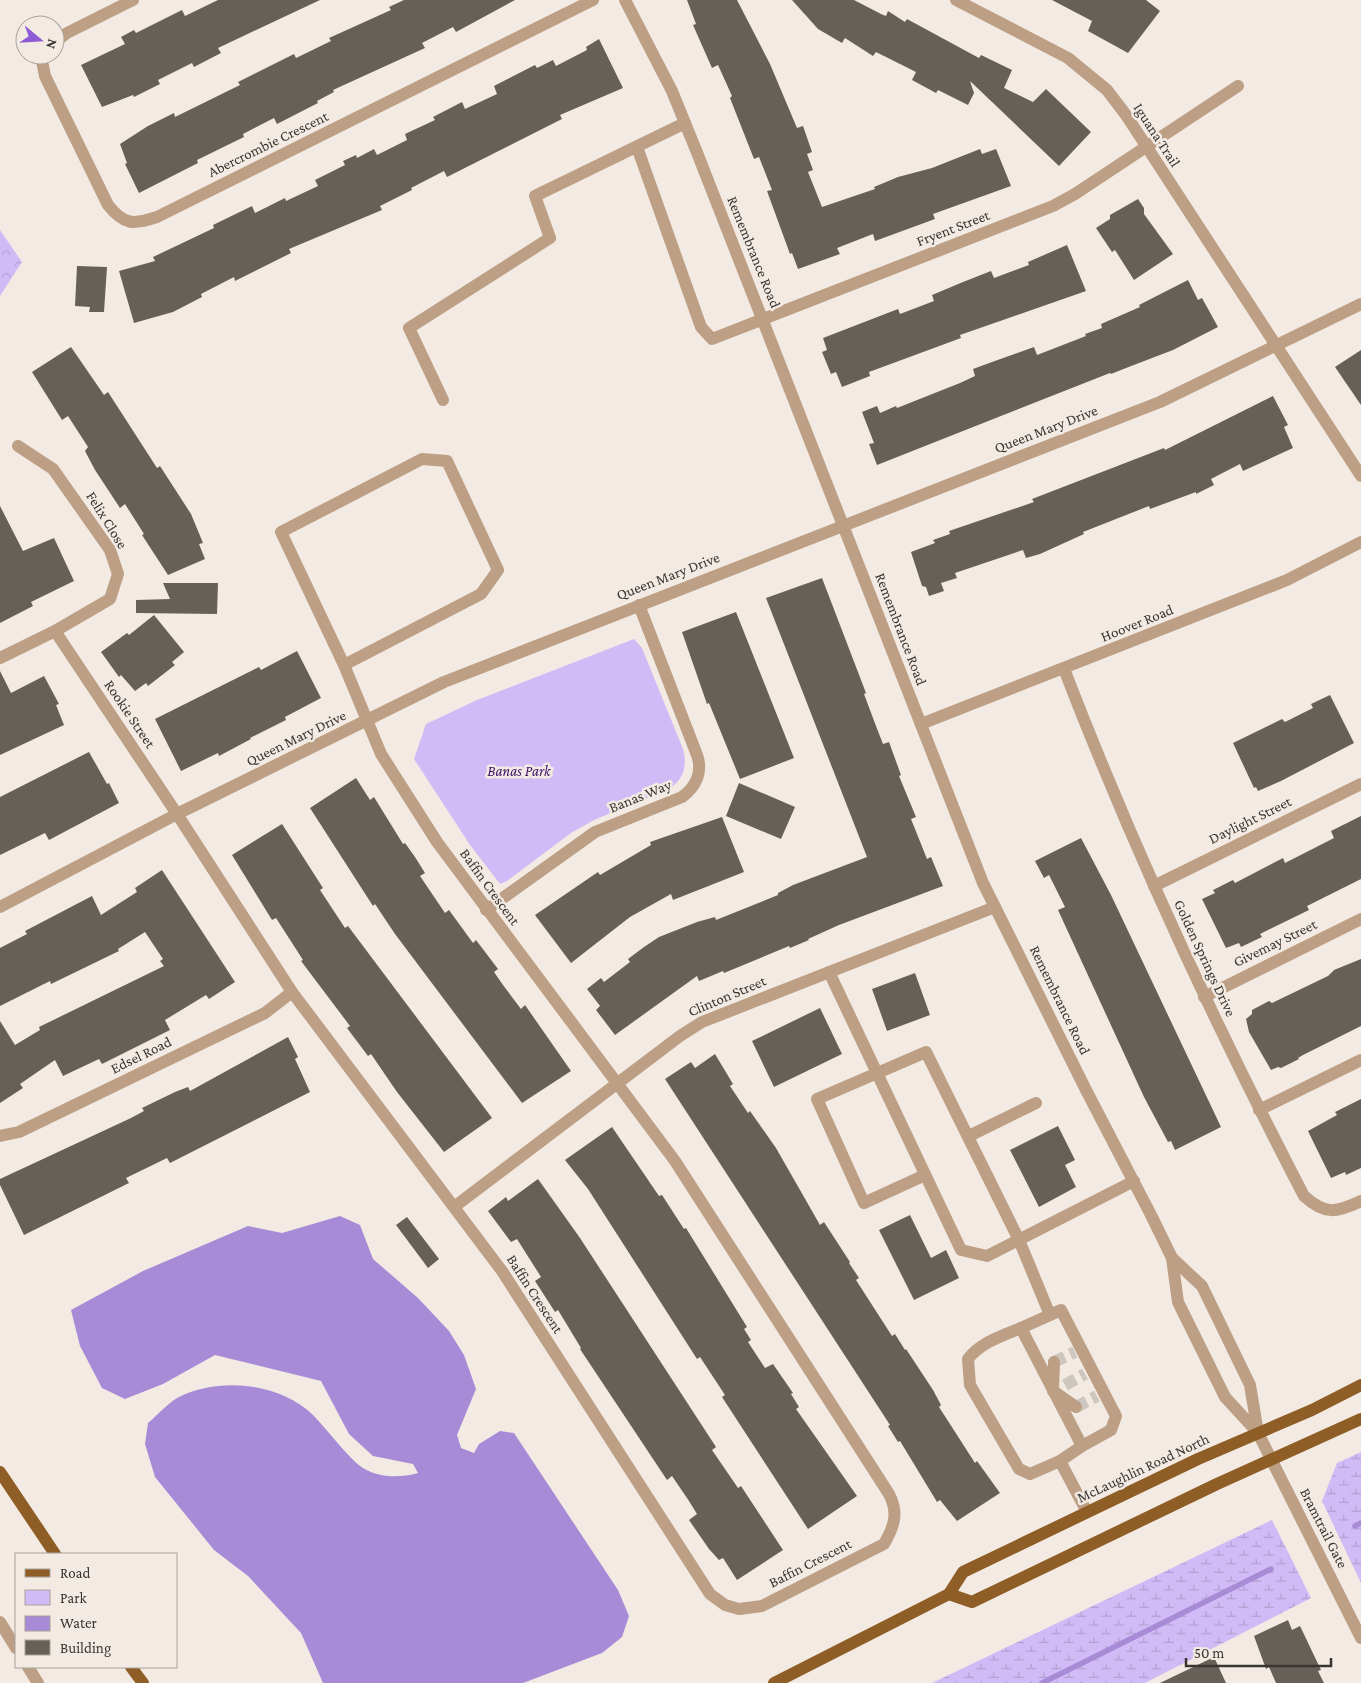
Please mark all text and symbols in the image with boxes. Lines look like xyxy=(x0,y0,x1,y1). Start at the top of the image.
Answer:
north arrow xyxy=(15,15,65,65)
text: N xyxy=(43,37,61,51)
street label: Iguana Trail xyxy=(1130,100,1183,170)
street label: Abercrombie Crescent xyxy=(205,108,332,180)
street label: Remembrance Road xyxy=(724,194,784,310)
street label: Fryent Street xyxy=(914,206,993,250)
street label: Queen Mary Drive xyxy=(992,402,1101,457)
street label: Felix Close xyxy=(83,489,131,552)
street label: Queen Mary Drive xyxy=(614,549,723,604)
street label: Remembrance Road xyxy=(872,571,930,688)
street label: Hoover Road xyxy=(1098,601,1176,645)
street label: Rookie Street xyxy=(101,677,159,752)
street label: Queen Mary Drive xyxy=(243,707,349,770)
park label: Banas Park xyxy=(487,763,552,779)
street label: Banas Way xyxy=(607,776,674,817)
street label: Daylight Street xyxy=(1206,793,1295,848)
street label: Baffin Crescent xyxy=(457,846,524,929)
street label: Golden Springs Drive xyxy=(1170,897,1239,1020)
street label: Givemay Street xyxy=(1231,916,1321,971)
street label: Remembrance Road xyxy=(1027,943,1093,1057)
street label: Clinton Street xyxy=(686,972,769,1020)
street label: Edsel Road xyxy=(108,1033,174,1077)
street label: Baffin Crescent xyxy=(504,1252,567,1337)
street label: McLaughlin Road North xyxy=(1074,1430,1212,1507)
street label: Bramtrail Gate xyxy=(1297,1485,1351,1571)
street label: Baffin Crescent xyxy=(766,1535,855,1591)
legend xyxy=(15,1553,178,1668)
text: Road xyxy=(60,1565,91,1581)
text: Park xyxy=(60,1590,87,1606)
text: Water xyxy=(60,1615,97,1631)
scale bar xyxy=(1186,1636,1331,1668)
text: Building xyxy=(60,1640,111,1657)
text: 50 m xyxy=(1194,1645,1224,1661)

